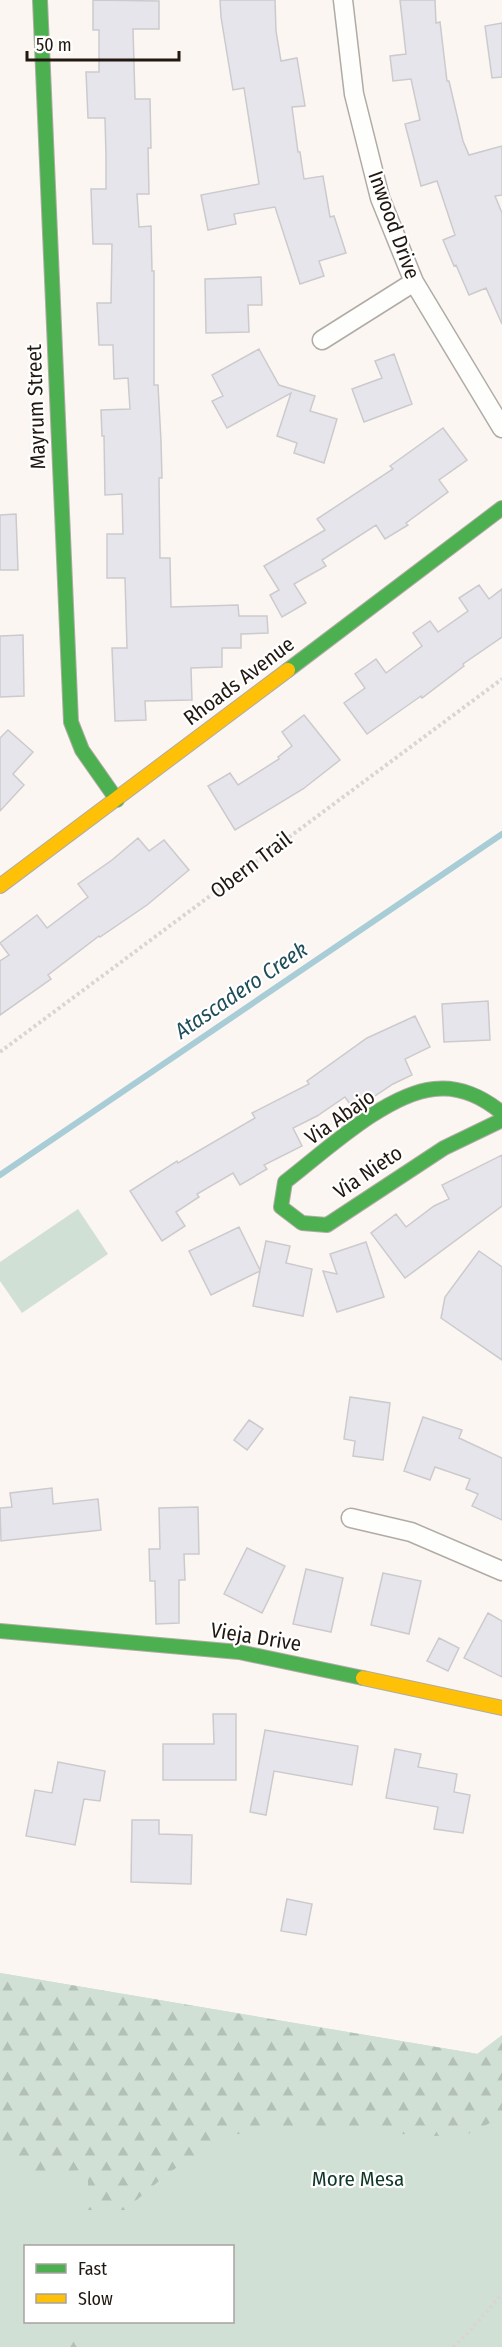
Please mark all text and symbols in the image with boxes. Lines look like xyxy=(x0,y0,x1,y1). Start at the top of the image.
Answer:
scale bar xyxy=(27,24,178,62)
text: 50 m xyxy=(36,34,72,56)
street label: Inwood Drive xyxy=(362,167,426,283)
street label: Mayrum Street xyxy=(21,344,51,470)
street label: Rhoads Avenue xyxy=(178,631,300,731)
street label: Obern Trail xyxy=(205,826,297,904)
water label: Atascadero Creek xyxy=(169,936,313,1045)
street label: Via Abajo xyxy=(300,1084,380,1150)
street label: Via Nieto xyxy=(329,1140,407,1204)
street label: Vieja Drive xyxy=(209,1617,303,1657)
park label: More Mesa xyxy=(312,2166,404,2192)
legend xyxy=(24,2245,234,2323)
text: Fast xyxy=(78,2258,107,2280)
text: Slow xyxy=(78,2288,113,2310)

